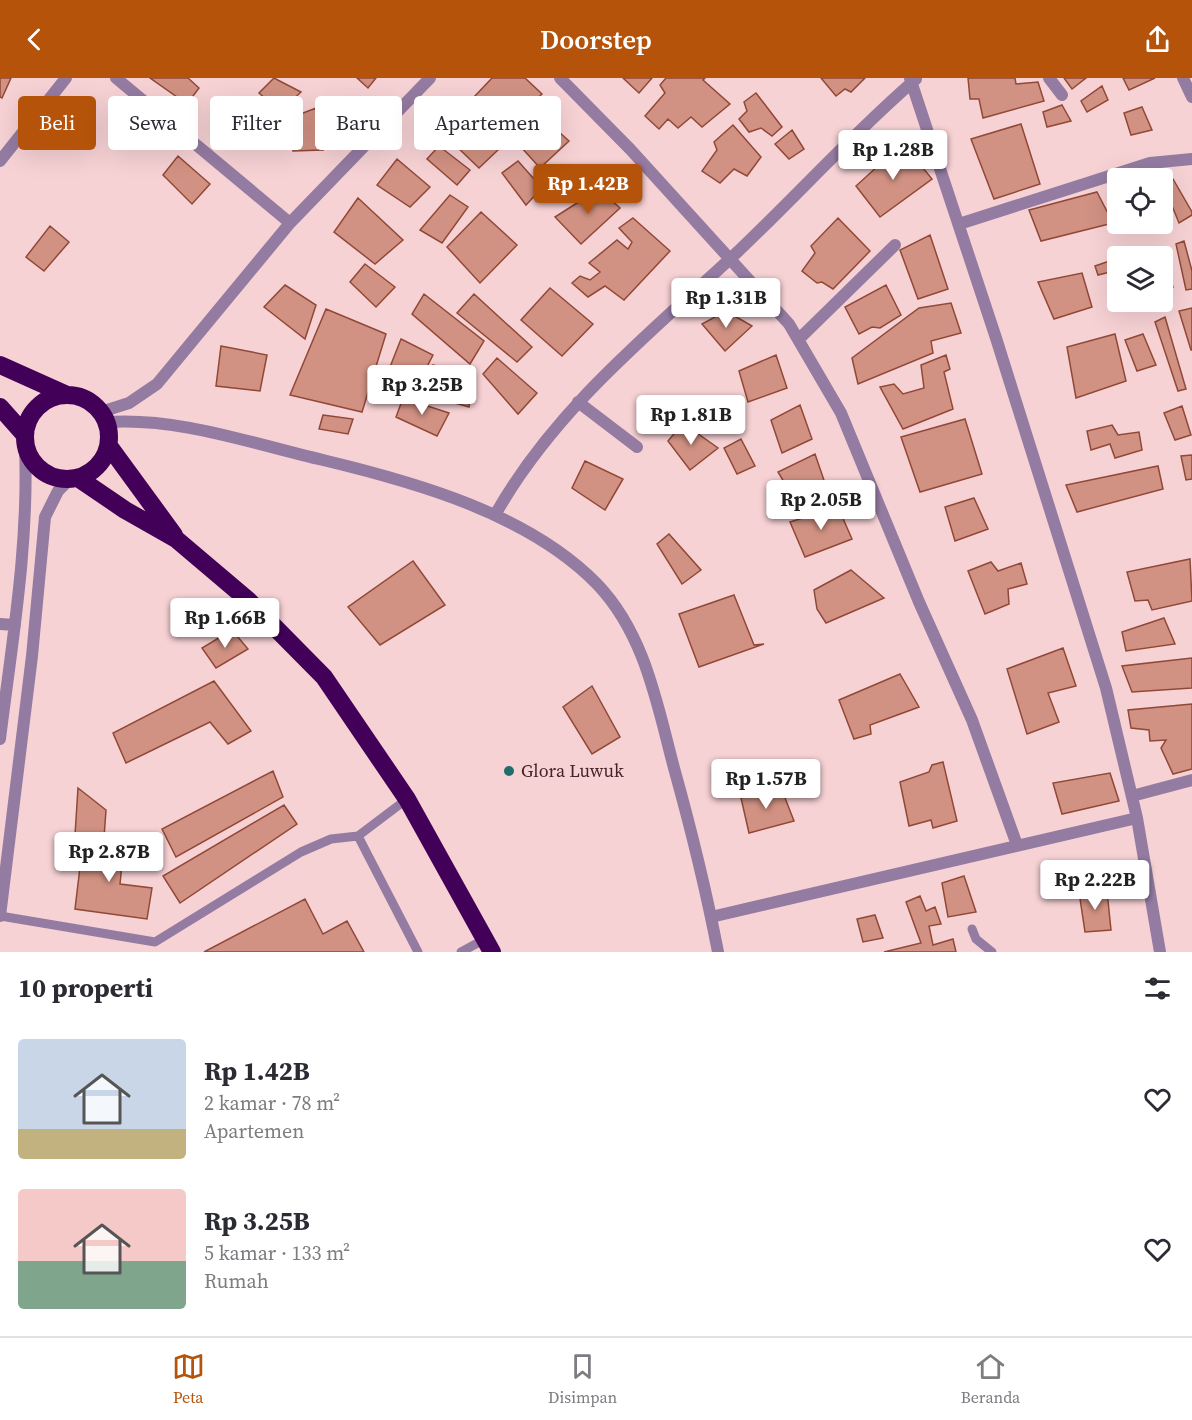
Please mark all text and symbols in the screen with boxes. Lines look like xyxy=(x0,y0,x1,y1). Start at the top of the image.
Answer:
text: Doorstep xyxy=(540,21,652,58)
icon: back xyxy=(18,23,51,56)
icon: share xyxy=(1141,23,1174,56)
chip: Beli xyxy=(18,96,96,150)
chip: Sewa xyxy=(108,96,198,150)
chip: Filter xyxy=(210,96,303,150)
chip: Baru xyxy=(315,96,402,150)
chip: Apartemen xyxy=(414,96,561,150)
pin: Rp 1.28B xyxy=(831,130,955,181)
text: Rp 1.28B xyxy=(852,135,934,163)
pin: Rp 1.42B xyxy=(526,164,650,215)
map controls xyxy=(1107,168,1173,312)
button: locate xyxy=(1107,168,1173,234)
text: Rp 1.42B xyxy=(547,169,629,197)
button: layers xyxy=(1107,246,1173,312)
pin: Rp 1.31B xyxy=(664,278,788,329)
text: Rp 1.31B xyxy=(685,283,767,311)
pin: Rp 3.25B xyxy=(360,365,484,416)
text: Rp 3.25B xyxy=(381,370,463,398)
pin: Rp 1.81B xyxy=(629,395,753,446)
text: Rp 1.81B xyxy=(650,400,732,428)
pin: Rp 2.05B xyxy=(759,480,883,531)
text: Rp 2.05B xyxy=(780,485,862,513)
pin: Rp 1.66B xyxy=(163,598,287,649)
text: Rp 1.66B xyxy=(184,603,266,631)
place label: Glora Luwuk xyxy=(521,758,624,783)
pin: Rp 1.57B xyxy=(704,759,828,810)
marker: Glora Luwuk xyxy=(502,764,516,778)
text: Rp 1.57B xyxy=(725,764,807,792)
pin: Rp 2.87B xyxy=(47,832,171,883)
text: Rp 2.87B xyxy=(68,837,150,865)
pin: Rp 2.22B xyxy=(1033,860,1157,911)
text: Rp 2.22B xyxy=(1054,865,1136,893)
text: 10 properti xyxy=(18,970,153,1006)
icon: filters xyxy=(1141,972,1174,1005)
text: Rp 1.42B xyxy=(204,1053,310,1089)
icon: home xyxy=(66,1063,138,1135)
icon: heart xyxy=(1141,1083,1174,1116)
text: 2 kamar · 78 m² xyxy=(204,1089,340,1117)
text: Apartemen xyxy=(204,1117,304,1145)
text: Rp 3.25B xyxy=(204,1203,310,1239)
icon: home xyxy=(66,1213,138,1285)
icon: heart xyxy=(1141,1233,1174,1266)
text: 5 kamar · 133 m² xyxy=(204,1239,350,1267)
text: Rumah xyxy=(204,1267,269,1295)
tab: Peta xyxy=(172,1350,205,1408)
tab: Disimpan xyxy=(548,1350,617,1408)
tab: Beranda xyxy=(961,1350,1020,1408)

